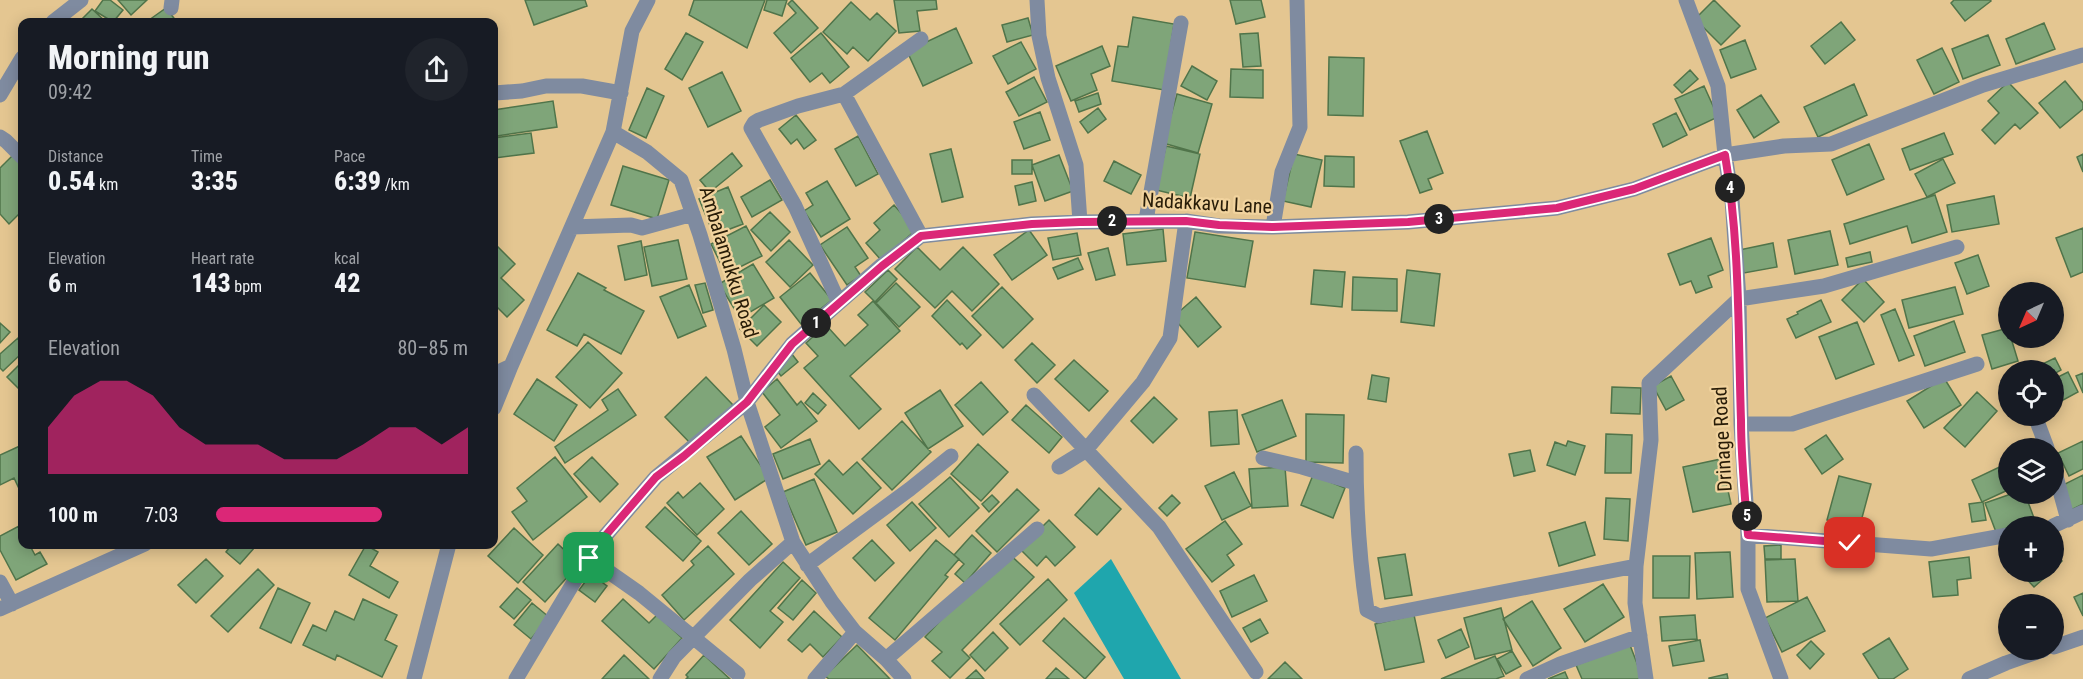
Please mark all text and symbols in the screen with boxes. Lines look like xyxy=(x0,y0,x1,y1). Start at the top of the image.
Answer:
text: Morning run xyxy=(48,38,210,77)
button: share xyxy=(405,38,468,101)
text: 09:42 xyxy=(48,80,92,104)
text: Distance xyxy=(48,147,103,166)
text: Time xyxy=(191,147,223,166)
text: Pace xyxy=(334,147,365,166)
text: 0.54 xyxy=(48,166,95,196)
text: 3:35 xyxy=(191,166,238,196)
text: 6:39 xyxy=(334,166,381,196)
pin: 4 xyxy=(1715,173,1745,203)
text: km xyxy=(95,175,118,194)
text: /km xyxy=(381,175,410,194)
text: 4 xyxy=(1726,178,1734,197)
street label: Ambalamukku Road xyxy=(695,183,763,341)
street label: Nadakkavu Lane xyxy=(1142,188,1272,218)
pin: 3 xyxy=(1424,204,1454,234)
pin: 2 xyxy=(1097,206,1127,236)
text: 3 xyxy=(1435,209,1443,228)
text: 2 xyxy=(1108,211,1116,230)
text: Elevation xyxy=(48,249,106,268)
text: Heart rate xyxy=(191,249,254,268)
text: kcal xyxy=(334,249,360,268)
text: 6 xyxy=(48,268,61,298)
text: 143 xyxy=(191,268,231,298)
text: 42 xyxy=(334,268,360,298)
text: m xyxy=(61,277,77,296)
text: bpm xyxy=(231,277,262,296)
north arrow xyxy=(1998,282,2064,348)
map controls xyxy=(1998,282,2064,660)
pin: 1 xyxy=(801,308,831,338)
text: 1 xyxy=(812,313,820,332)
text: Elevation xyxy=(48,336,120,360)
text: 80–85 m xyxy=(397,336,468,360)
button: locate xyxy=(1998,360,2064,426)
street label: Drinage Road xyxy=(1707,386,1737,492)
button: layers xyxy=(1998,438,2064,504)
pin: 5 xyxy=(1732,501,1762,531)
text: 100 m xyxy=(48,503,98,527)
text: 7:03 xyxy=(144,503,178,527)
text: 5 xyxy=(1743,506,1751,525)
button: + xyxy=(1998,516,2064,582)
pin xyxy=(1824,517,1875,568)
icon: check xyxy=(1833,526,1866,559)
pin xyxy=(563,532,614,583)
icon: arrive xyxy=(572,541,605,574)
button: − xyxy=(1998,594,2064,660)

